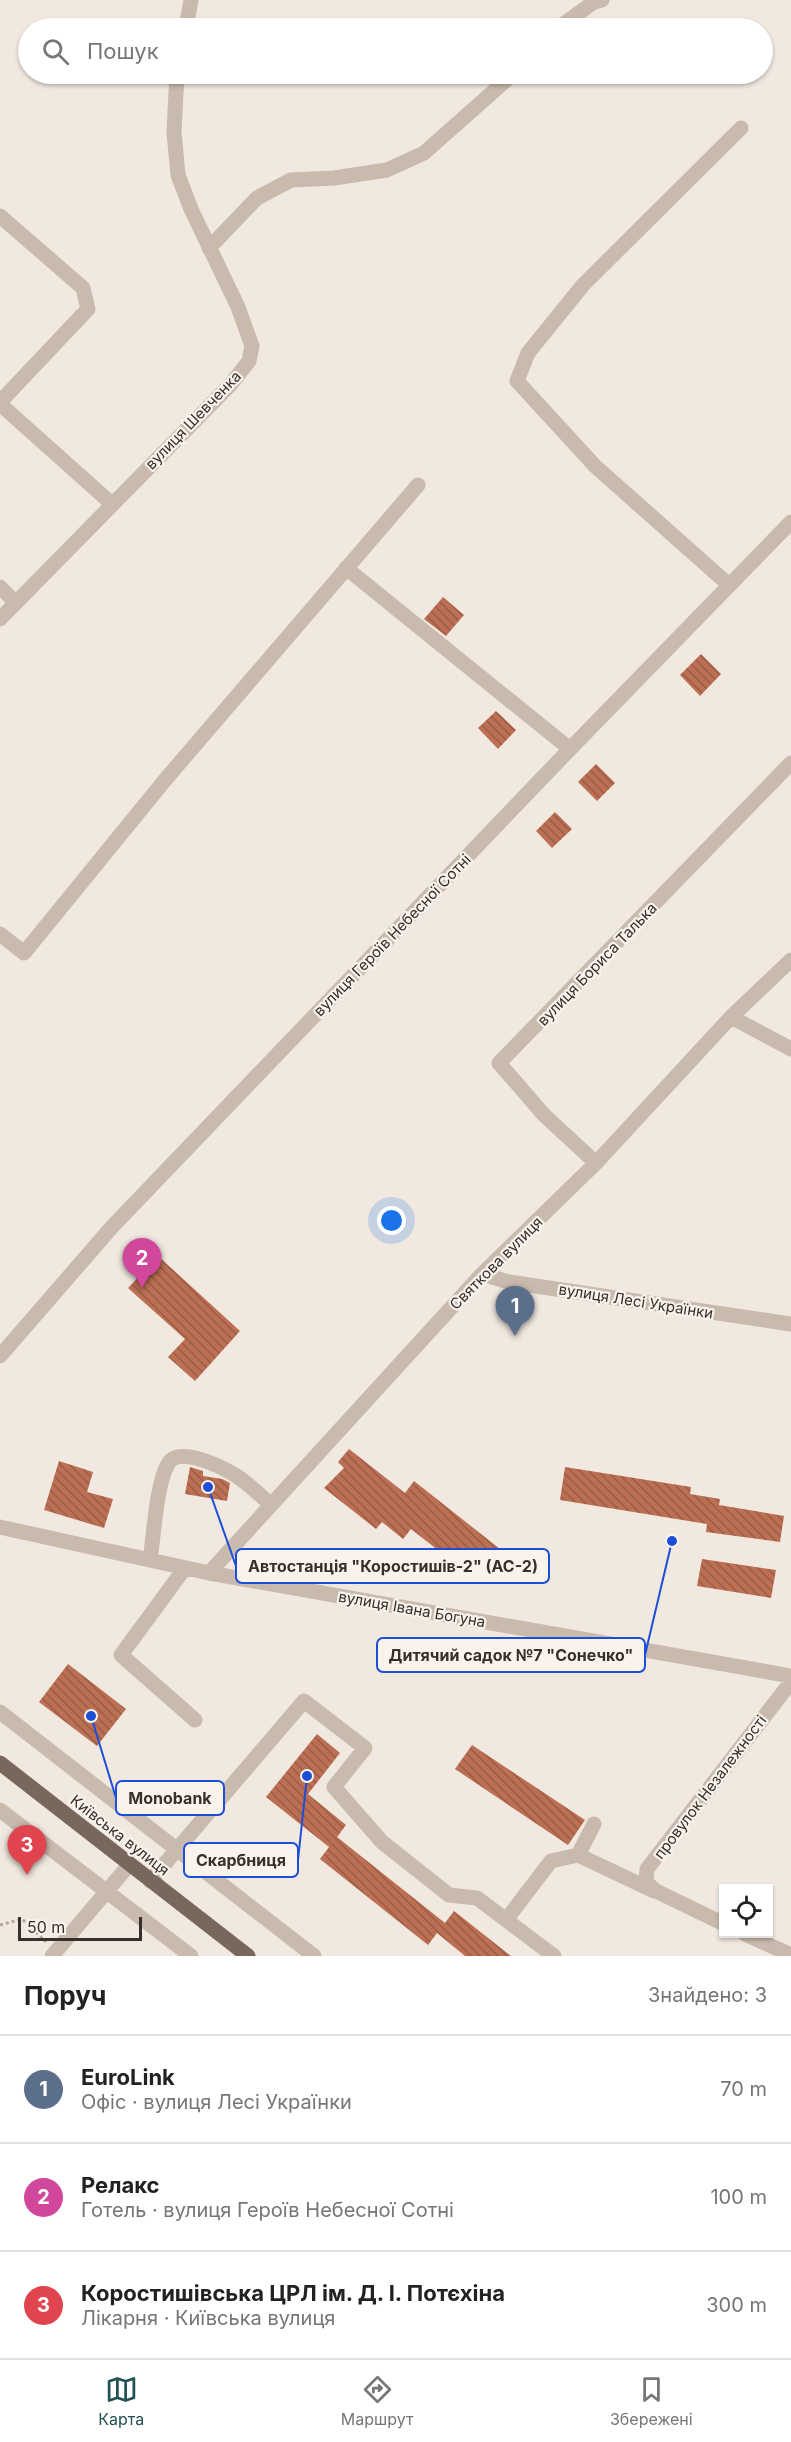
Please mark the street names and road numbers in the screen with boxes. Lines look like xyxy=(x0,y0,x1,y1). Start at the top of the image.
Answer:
street label: вулиця Шевченка xyxy=(141,367,245,473)
street label: вулиця Героїв Небесної Сотні xyxy=(309,850,475,1020)
street label: вулиця Бориса Талька xyxy=(533,898,661,1030)
street label: Святкова вулиця xyxy=(445,1212,547,1314)
street label: вулиця Лесі Українки xyxy=(557,1279,715,1323)
street label: вулиця Івана Богуна xyxy=(337,1587,487,1631)
street label: провулок Незалежності xyxy=(650,1711,770,1863)
street label: Київська вулиця xyxy=(67,1790,173,1880)

